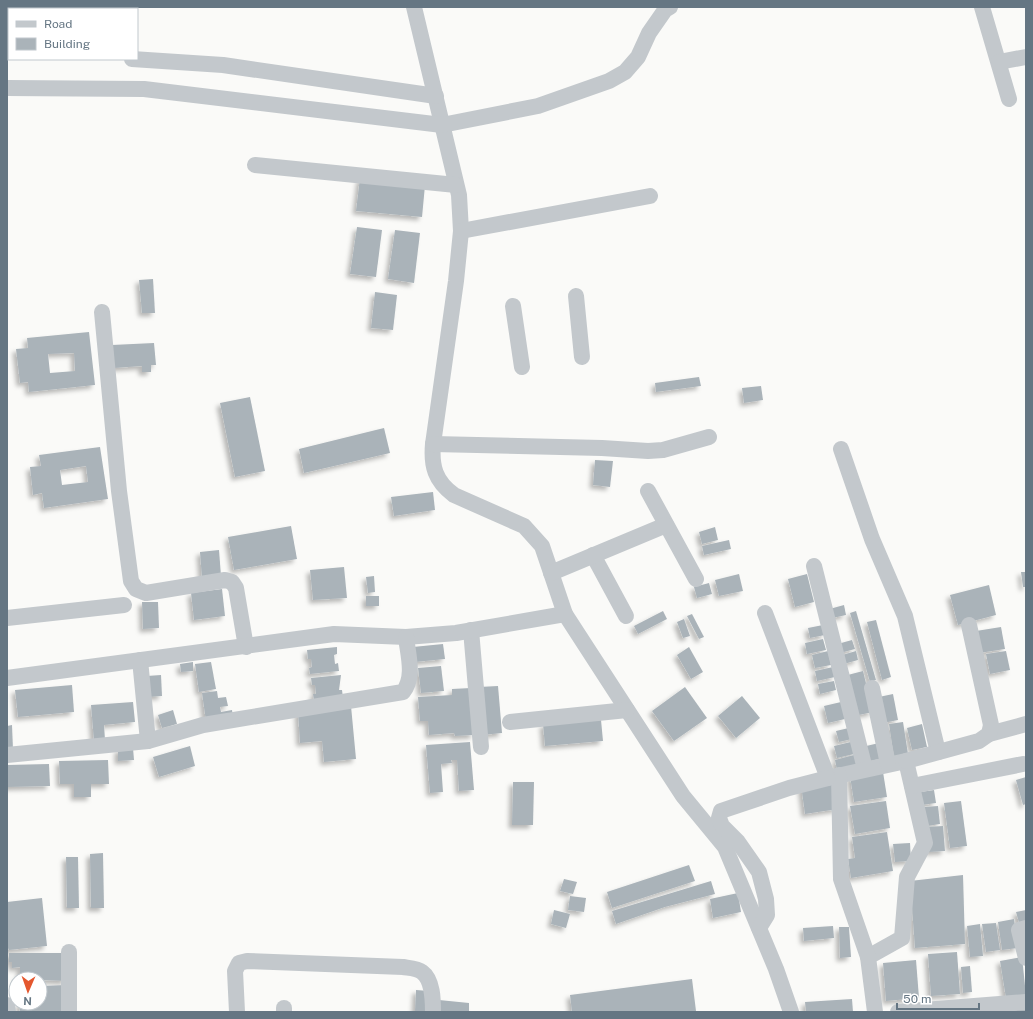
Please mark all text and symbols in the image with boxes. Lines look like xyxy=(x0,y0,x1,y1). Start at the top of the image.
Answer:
legend xyxy=(8,8,138,60)
text: Road xyxy=(44,17,72,31)
text: Building xyxy=(44,37,90,51)
north arrow xyxy=(8,971,48,1011)
scale bar xyxy=(897,985,979,1011)
text: 50 m xyxy=(903,992,931,1006)
text: N xyxy=(23,995,32,1007)

